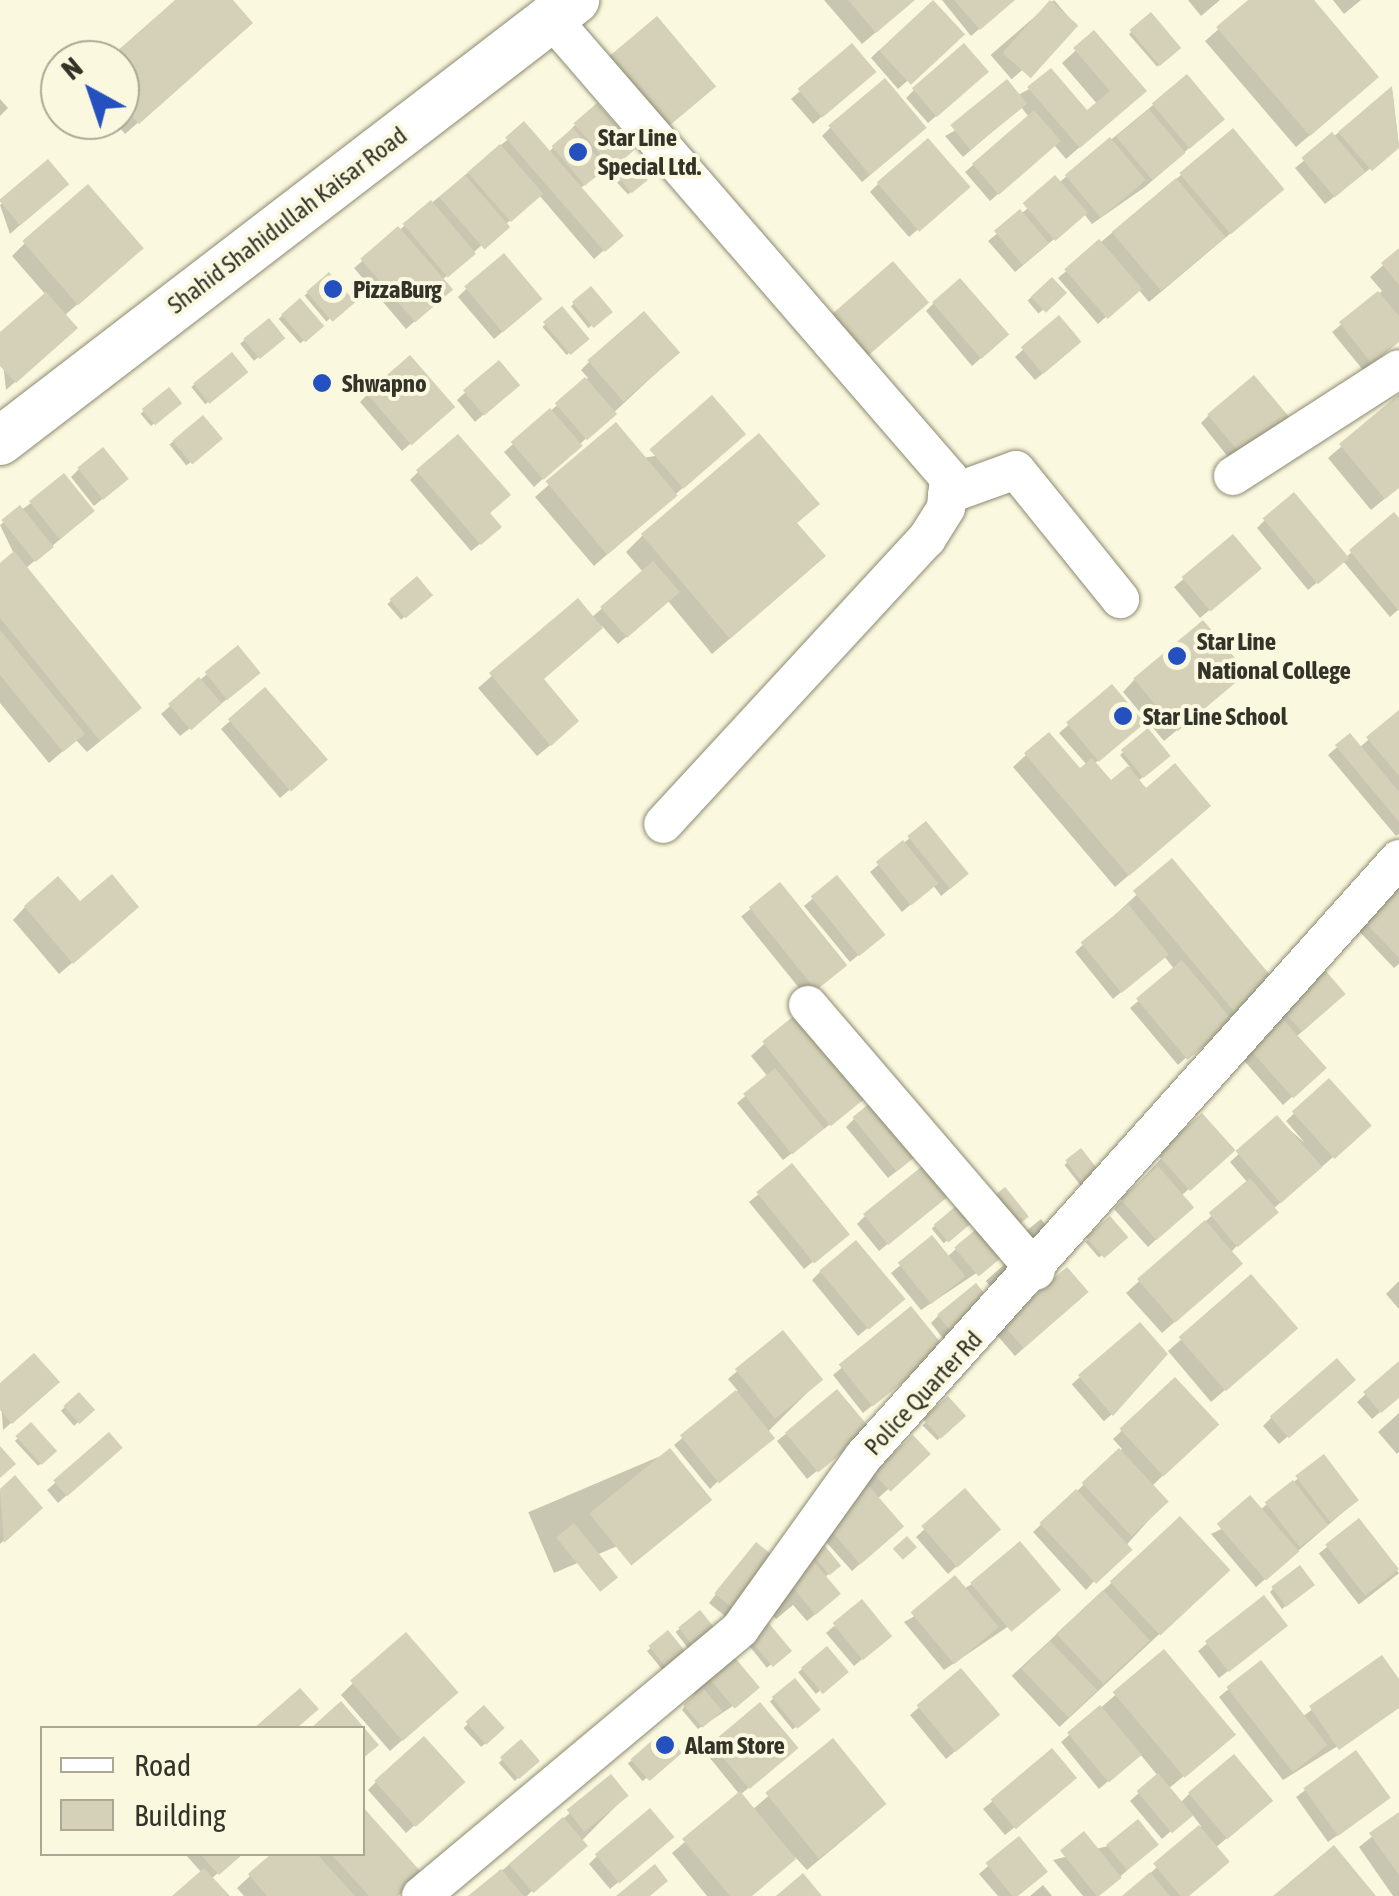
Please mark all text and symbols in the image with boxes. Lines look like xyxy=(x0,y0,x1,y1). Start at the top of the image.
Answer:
north arrow xyxy=(40,40,140,140)
text: N xyxy=(55,51,89,86)
street label: Shahid Shahidullah Kaisar Road xyxy=(161,120,413,320)
place label: Star Line Special Ltd. xyxy=(598,123,701,182)
marker: Star Line Special Ltd. xyxy=(567,141,589,163)
place label: PizzaBurg xyxy=(353,274,442,304)
marker: PizzaBurg xyxy=(322,278,344,300)
place label: Shwapno xyxy=(342,368,427,398)
marker: Shwapno xyxy=(311,372,333,394)
place label: Star Line National College xyxy=(1197,627,1351,686)
marker: Star Line National College xyxy=(1166,645,1188,667)
place label: Star Line School xyxy=(1143,701,1287,731)
marker: Star Line School xyxy=(1112,705,1134,727)
street label: Police Quarter Rd xyxy=(858,1325,988,1461)
legend xyxy=(40,1726,365,1856)
place label: Alam Store xyxy=(685,1730,785,1760)
marker: Alam Store xyxy=(654,1734,676,1756)
text: Road xyxy=(134,1748,191,1782)
text: Building xyxy=(134,1798,226,1832)

